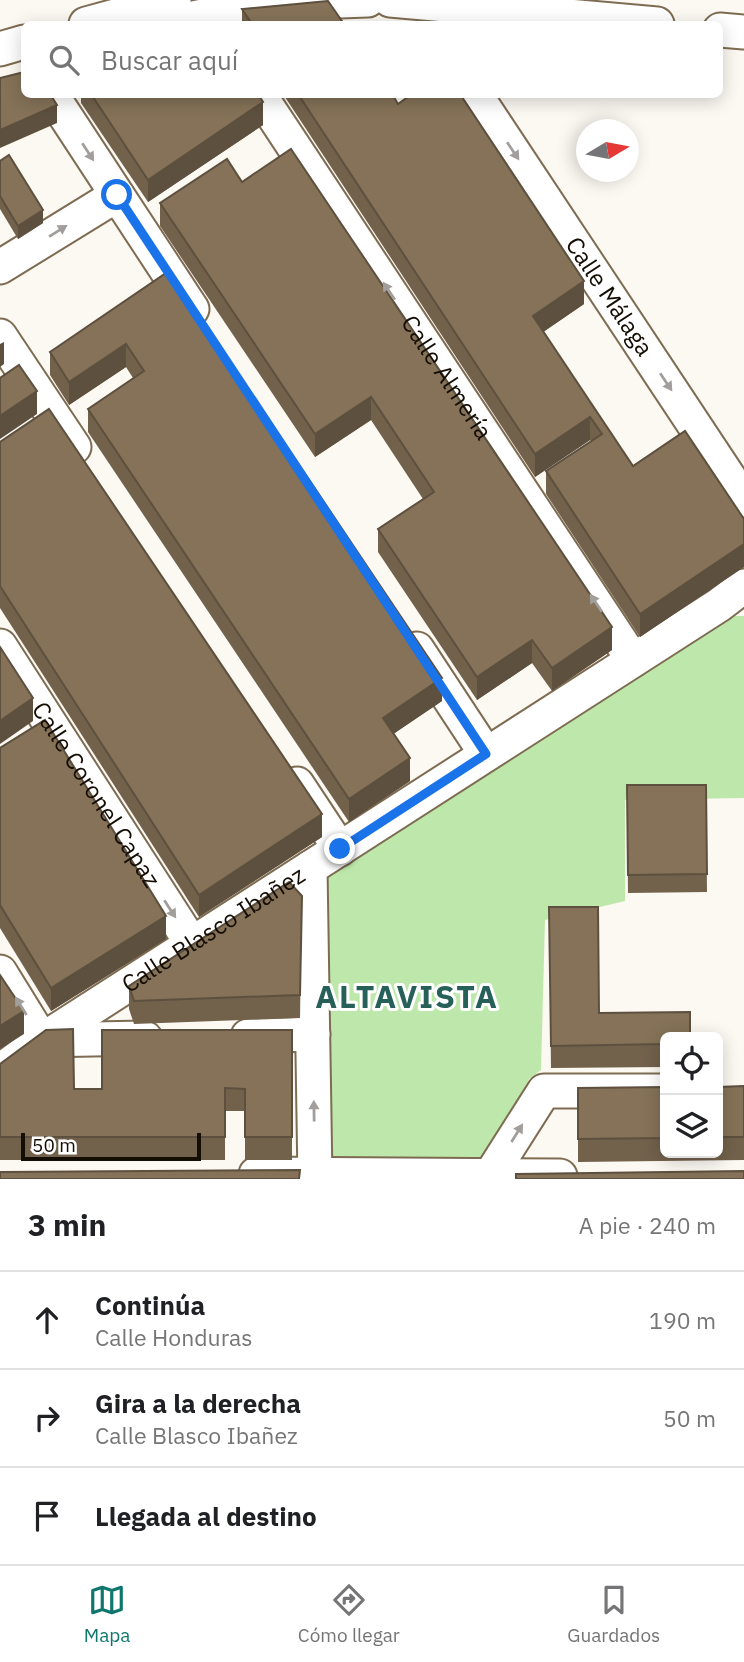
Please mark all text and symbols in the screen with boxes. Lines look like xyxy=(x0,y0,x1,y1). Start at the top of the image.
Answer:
search box xyxy=(21,21,723,98)
icon: search xyxy=(45,41,83,79)
text: Buscar aquí xyxy=(101,43,238,77)
north arrow xyxy=(576,119,639,182)
one-way arrow xyxy=(82,142,95,161)
one-way arrow xyxy=(506,142,519,161)
route start xyxy=(101,179,132,210)
one-way arrow xyxy=(49,225,68,238)
street label: Calle Málaga xyxy=(559,230,661,362)
one-way arrow xyxy=(383,281,396,300)
street label: Calle Almería xyxy=(394,309,500,446)
one-way arrow xyxy=(659,372,672,392)
one-way arrow xyxy=(589,593,602,613)
street label: Calle Coronel Capaz xyxy=(25,695,168,893)
route end xyxy=(324,833,355,864)
street label: Calle Blasco Ibañez xyxy=(115,858,311,1000)
one-way arrow xyxy=(164,899,177,919)
district label: ALTAVISTA xyxy=(315,975,499,1017)
one-way arrow xyxy=(15,996,28,1016)
map controls xyxy=(660,1032,723,1158)
button: locate xyxy=(660,1032,723,1095)
button: layers xyxy=(660,1095,723,1158)
one-way arrow xyxy=(309,1100,320,1122)
one-way arrow xyxy=(510,1124,523,1143)
scale bar xyxy=(21,1130,201,1162)
text: 50 m xyxy=(32,1133,76,1157)
text: 3 min xyxy=(28,1205,106,1244)
text: A pie · 240 m xyxy=(579,1210,716,1240)
text: Continúa xyxy=(95,1288,205,1322)
icon: ahead xyxy=(28,1301,66,1339)
text: 190 m xyxy=(649,1305,716,1335)
text: Calle Honduras xyxy=(95,1322,252,1352)
text: Gira a la derecha xyxy=(95,1386,301,1420)
icon: right xyxy=(28,1399,66,1437)
text: 50 m xyxy=(663,1403,716,1433)
text: Calle Blasco Ibañez xyxy=(95,1420,298,1450)
icon: arrive xyxy=(28,1497,66,1535)
text: Llegada al destino xyxy=(95,1499,317,1533)
tab: Mapa xyxy=(84,1581,130,1647)
tab: Cómo llegar xyxy=(298,1581,400,1647)
tab: Guardados xyxy=(567,1581,660,1647)

